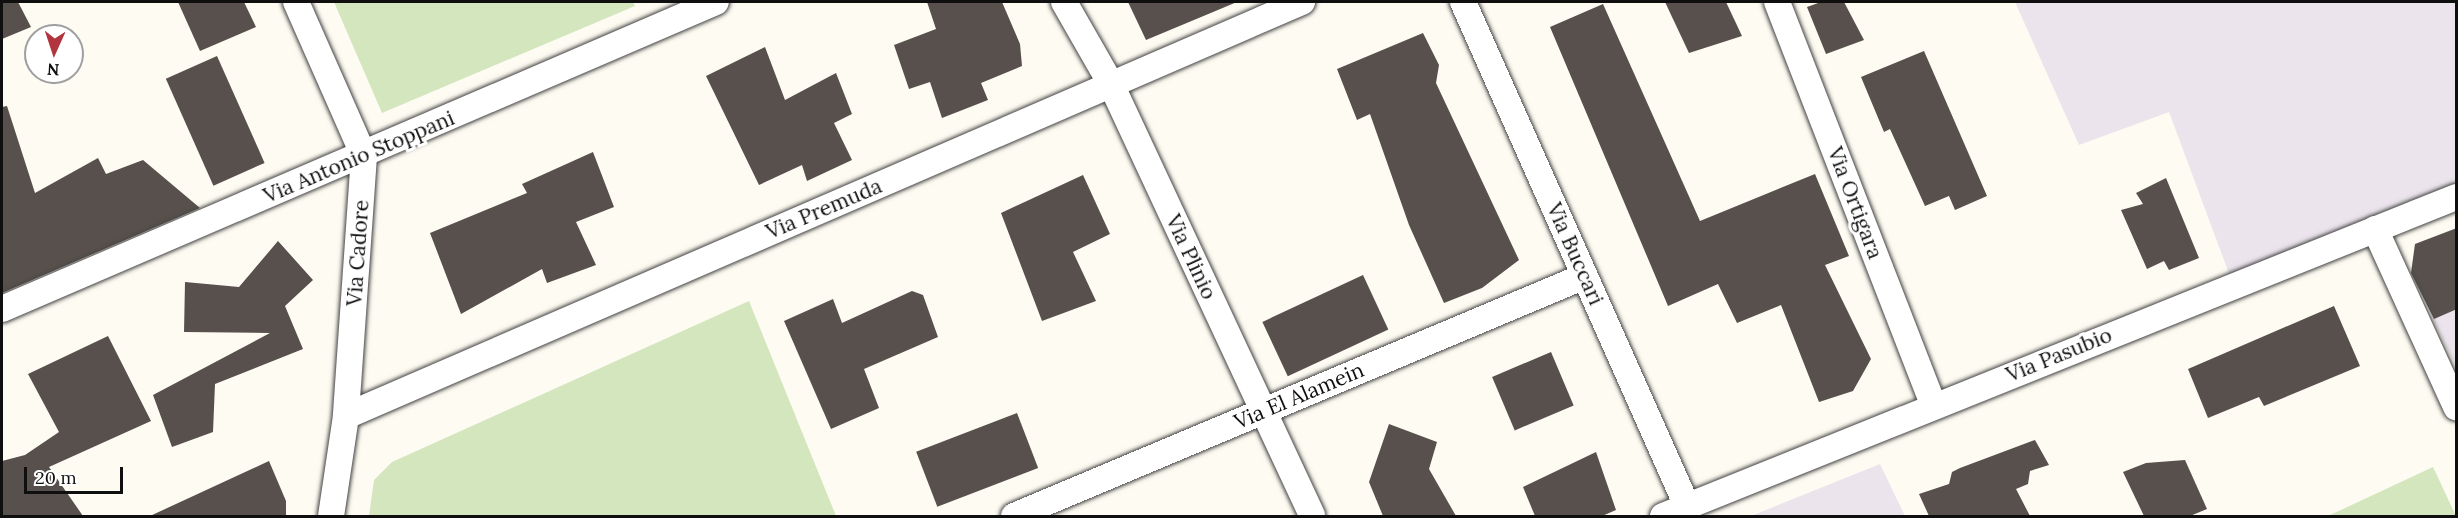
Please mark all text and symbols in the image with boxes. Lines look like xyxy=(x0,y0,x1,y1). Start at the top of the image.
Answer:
north arrow xyxy=(24,24,84,84)
text: N xyxy=(46,60,60,80)
street label: Via Antonio Stoppani xyxy=(260,105,458,209)
street label: Via Ortigara xyxy=(1822,143,1888,263)
street label: Via Premuda xyxy=(762,173,886,245)
street label: Via Cadore xyxy=(342,199,374,307)
street label: Via Buccari xyxy=(1541,199,1609,309)
street label: Via Plinio xyxy=(1160,211,1222,303)
street label: Via Pasubio xyxy=(2002,322,2116,388)
street label: Via El Alamein xyxy=(1230,357,1368,435)
scale bar xyxy=(27,455,126,493)
text: 20 m xyxy=(35,466,77,489)

